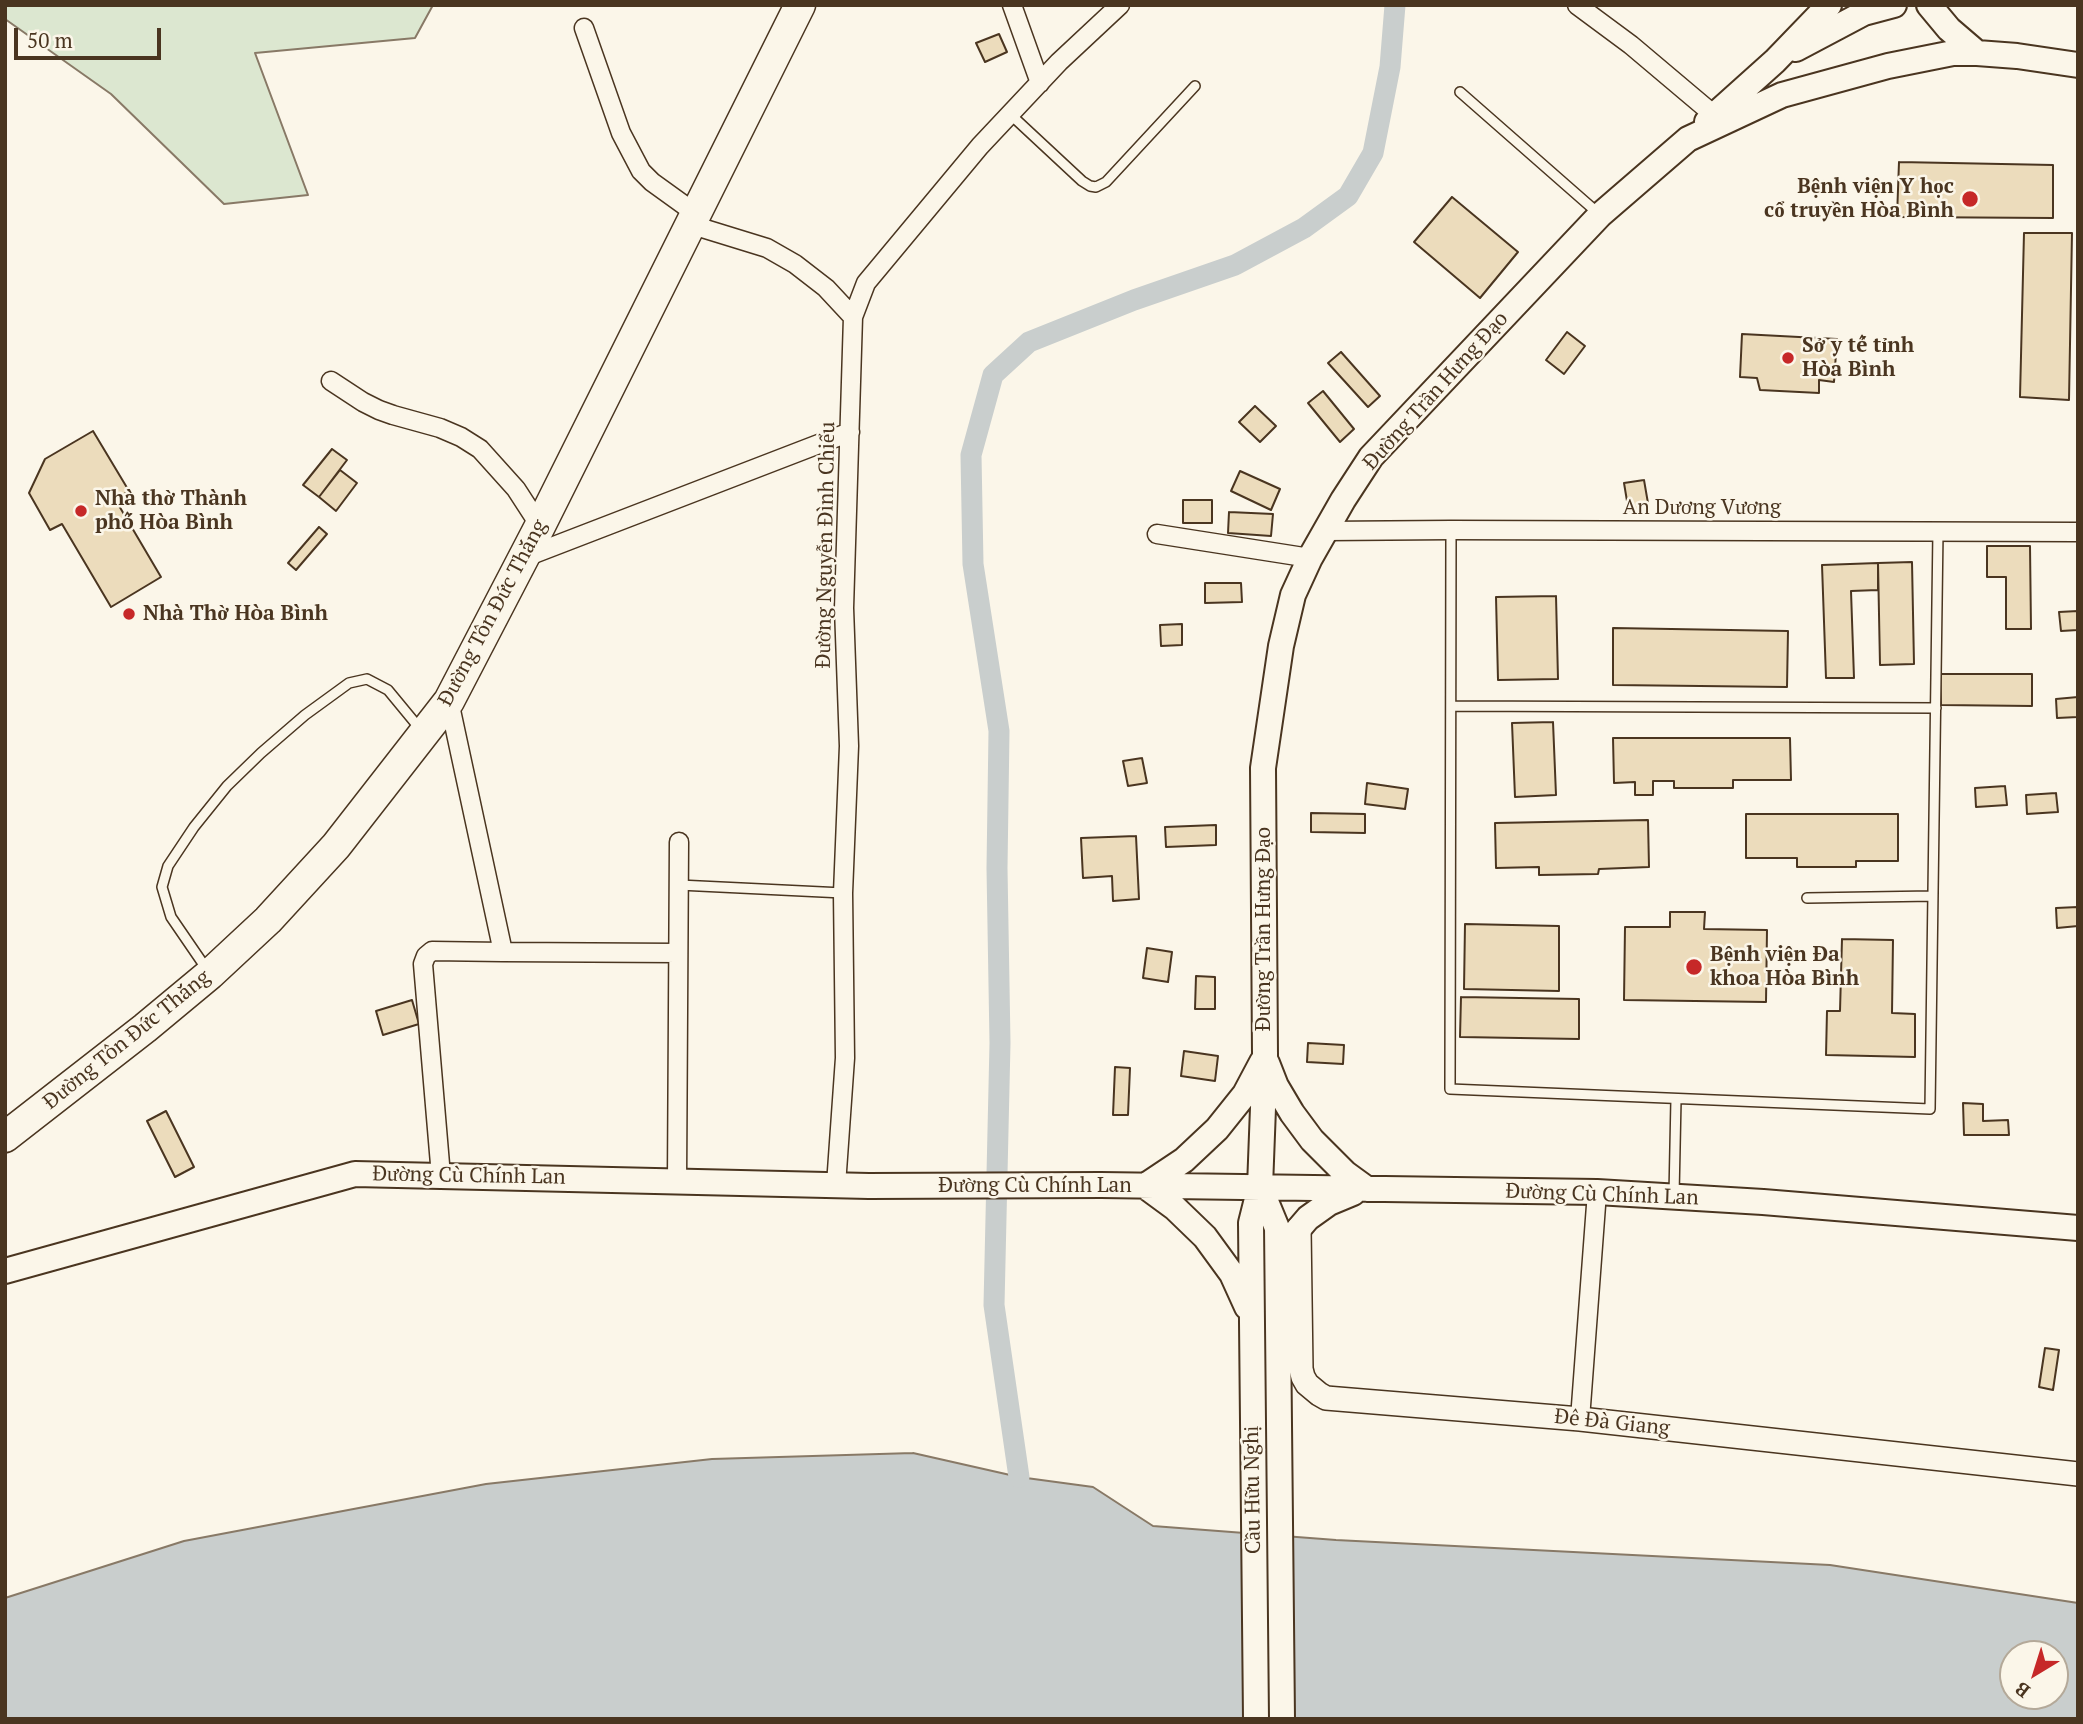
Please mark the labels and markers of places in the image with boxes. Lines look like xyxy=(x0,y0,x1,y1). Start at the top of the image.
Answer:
place label: Bệnh viện Y học cổ truyền Hòa Bình xyxy=(1764,174,1954,224)
marker: Bệnh viện Y học cổ truyền Hòa Bình xyxy=(1960,189,1980,209)
place label: Sở y tế tỉnh Hòa Bình xyxy=(1802,333,1914,383)
marker: Sở y tế tỉnh Hòa Bình xyxy=(1780,350,1796,366)
place label: Nhà thờ Thành phố Hòa Bình xyxy=(95,486,247,536)
marker: Nhà thờ Thành phố Hòa Bình xyxy=(73,503,89,519)
place label: Nhà Thờ Hòa Bình xyxy=(143,601,328,627)
marker: Nhà Thờ Hòa Bình xyxy=(121,606,137,622)
place label: Bệnh viện Đa khoa Hòa Bình xyxy=(1710,942,1859,992)
marker: Bệnh viện Đa khoa Hòa Bình xyxy=(1684,957,1704,977)

